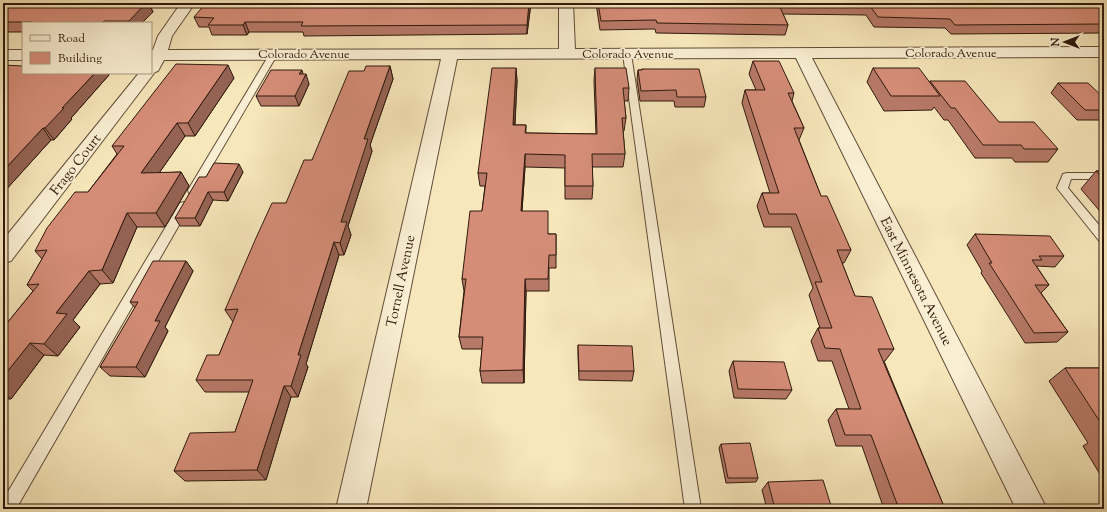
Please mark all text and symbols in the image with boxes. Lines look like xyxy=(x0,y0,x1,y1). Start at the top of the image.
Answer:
legend xyxy=(22,22,152,74)
north arrow xyxy=(1045,22,1085,62)
text: Road xyxy=(58,30,85,48)
text: N xyxy=(1048,37,1064,47)
street label: Colorado Avenue xyxy=(905,45,997,63)
street label: Colorado Avenue xyxy=(258,46,350,64)
street label: Colorado Avenue xyxy=(582,46,674,64)
text: Building xyxy=(58,50,102,68)
street label: Frago Court xyxy=(46,130,107,200)
street label: East Minnesota Avenue xyxy=(874,214,956,350)
street label: Tornell Avenue xyxy=(382,234,421,329)

